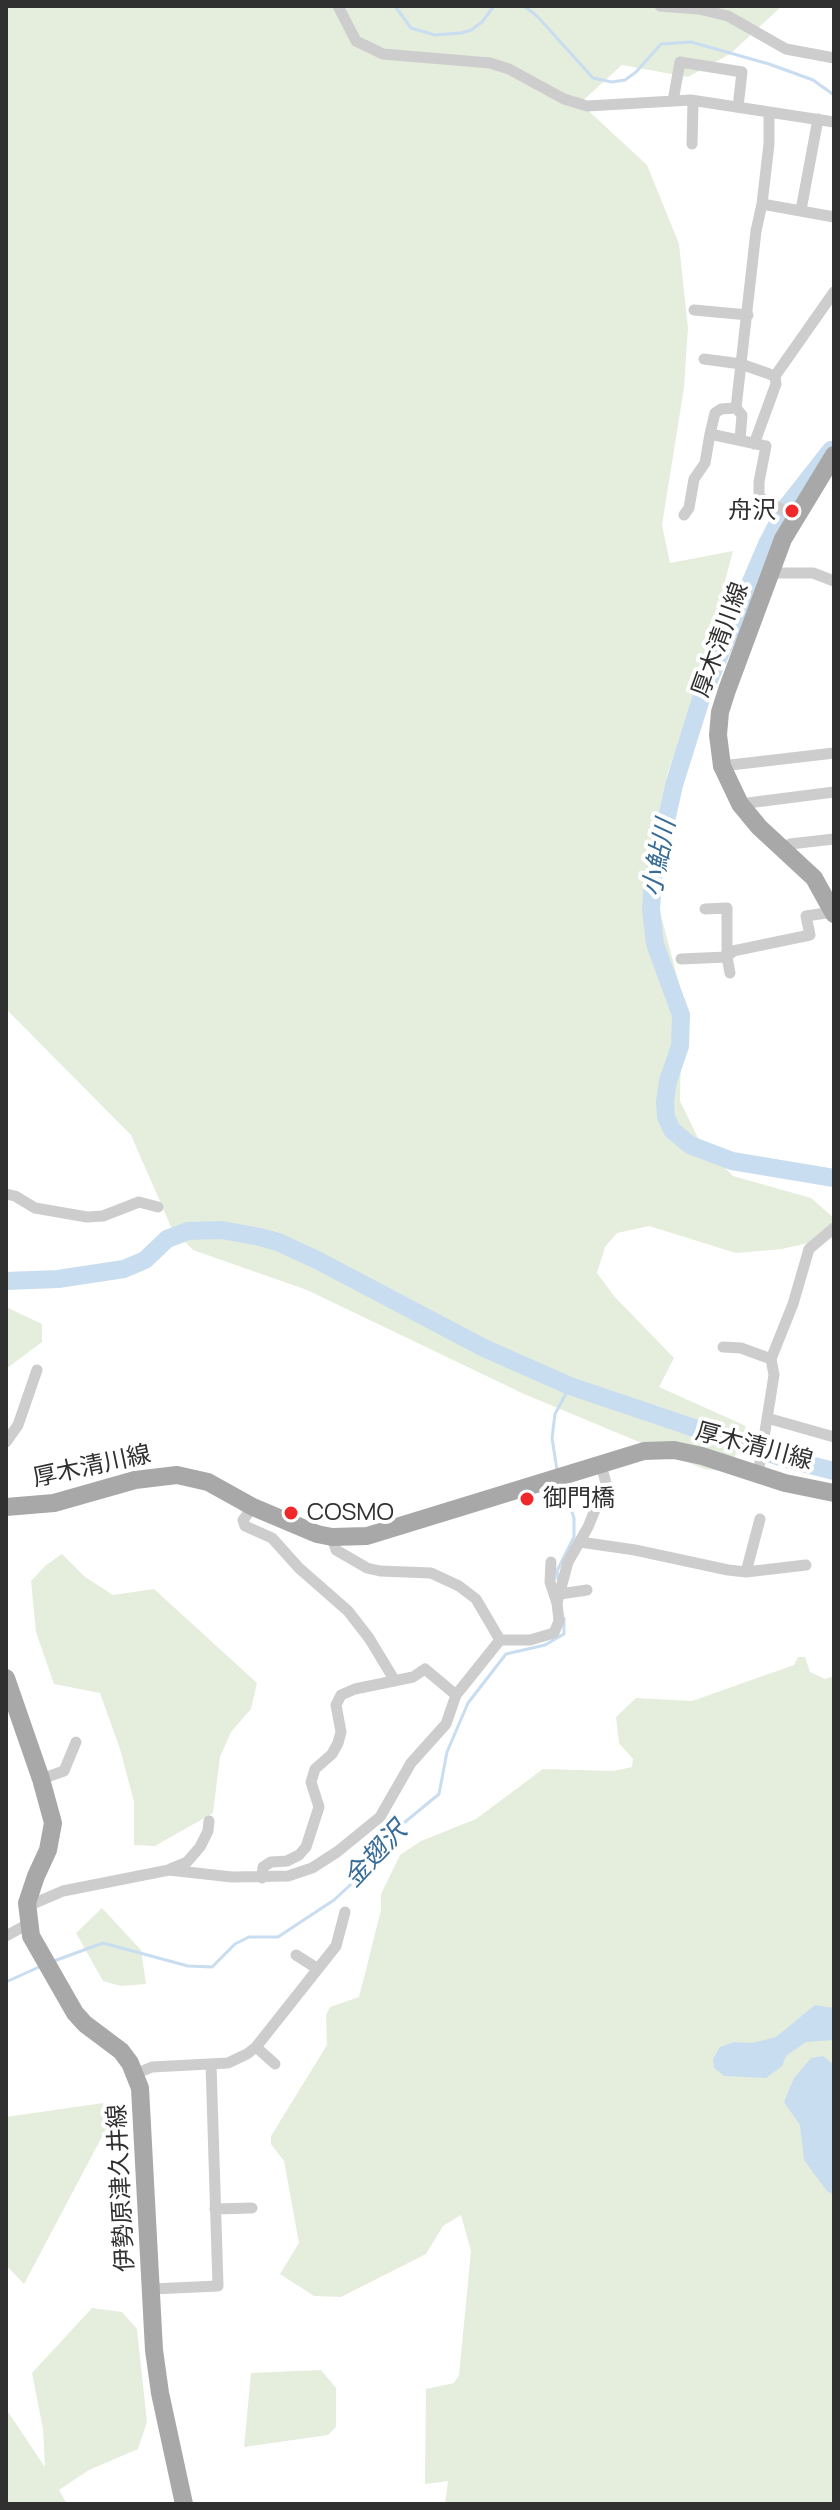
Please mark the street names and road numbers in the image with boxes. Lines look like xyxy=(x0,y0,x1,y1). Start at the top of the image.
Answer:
street label: 厚木清川線 xyxy=(687,579,755,701)
street label: 厚木清川線 xyxy=(692,1418,816,1476)
street label: 厚木清川線 xyxy=(30,1440,154,1494)
street label: 伊勢原津久井線 xyxy=(103,2103,141,2273)

